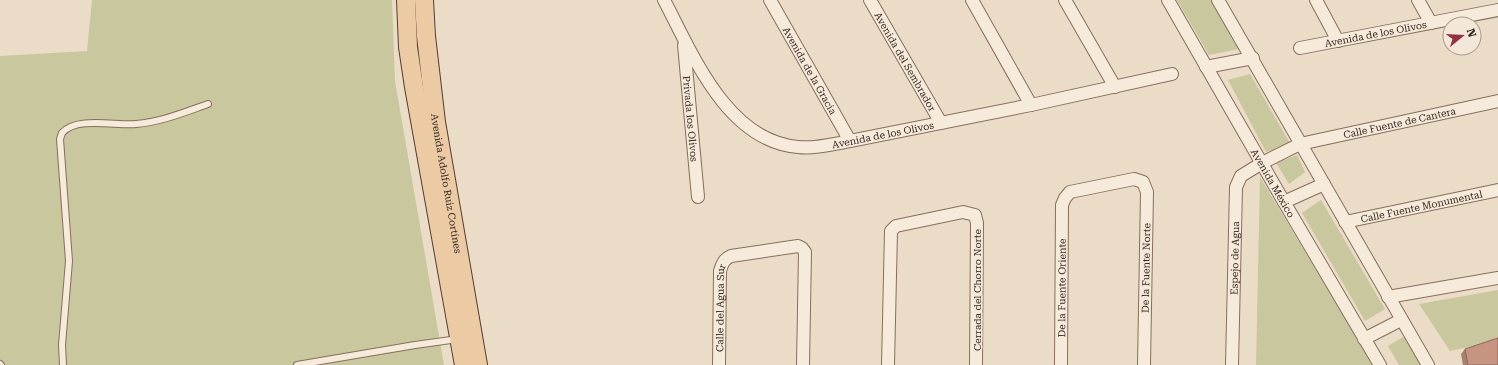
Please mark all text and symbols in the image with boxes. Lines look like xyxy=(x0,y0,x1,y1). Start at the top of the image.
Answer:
street label: Avenida del Sembrador xyxy=(873,10,938,113)
north arrow xyxy=(1442,16,1482,56)
street label: Avenida de los Olivos xyxy=(1324,18,1428,49)
street label: Avenida de la Gracia xyxy=(781,25,839,117)
text: N xyxy=(1464,27,1479,40)
street label: Privada los Olivos xyxy=(681,75,700,162)
street label: Calle Fuente de Cantera xyxy=(1342,105,1457,140)
street label: Avenida Adolfo Ruiz Cortínes xyxy=(430,113,464,254)
street label: Avenida de los Olivos xyxy=(831,119,935,150)
street label: Avenida México xyxy=(1249,147,1297,219)
street label: Calle Fuente Monumental xyxy=(1359,188,1483,224)
street label: Espejo de Agua xyxy=(1228,220,1241,295)
street label: De la Fuente Norte xyxy=(1140,222,1152,313)
street label: Cerrada del Chorro Norte xyxy=(972,229,983,351)
street label: De la Fuente Oriente xyxy=(1056,238,1067,338)
street label: Calle del Agua Sur xyxy=(714,262,727,352)

